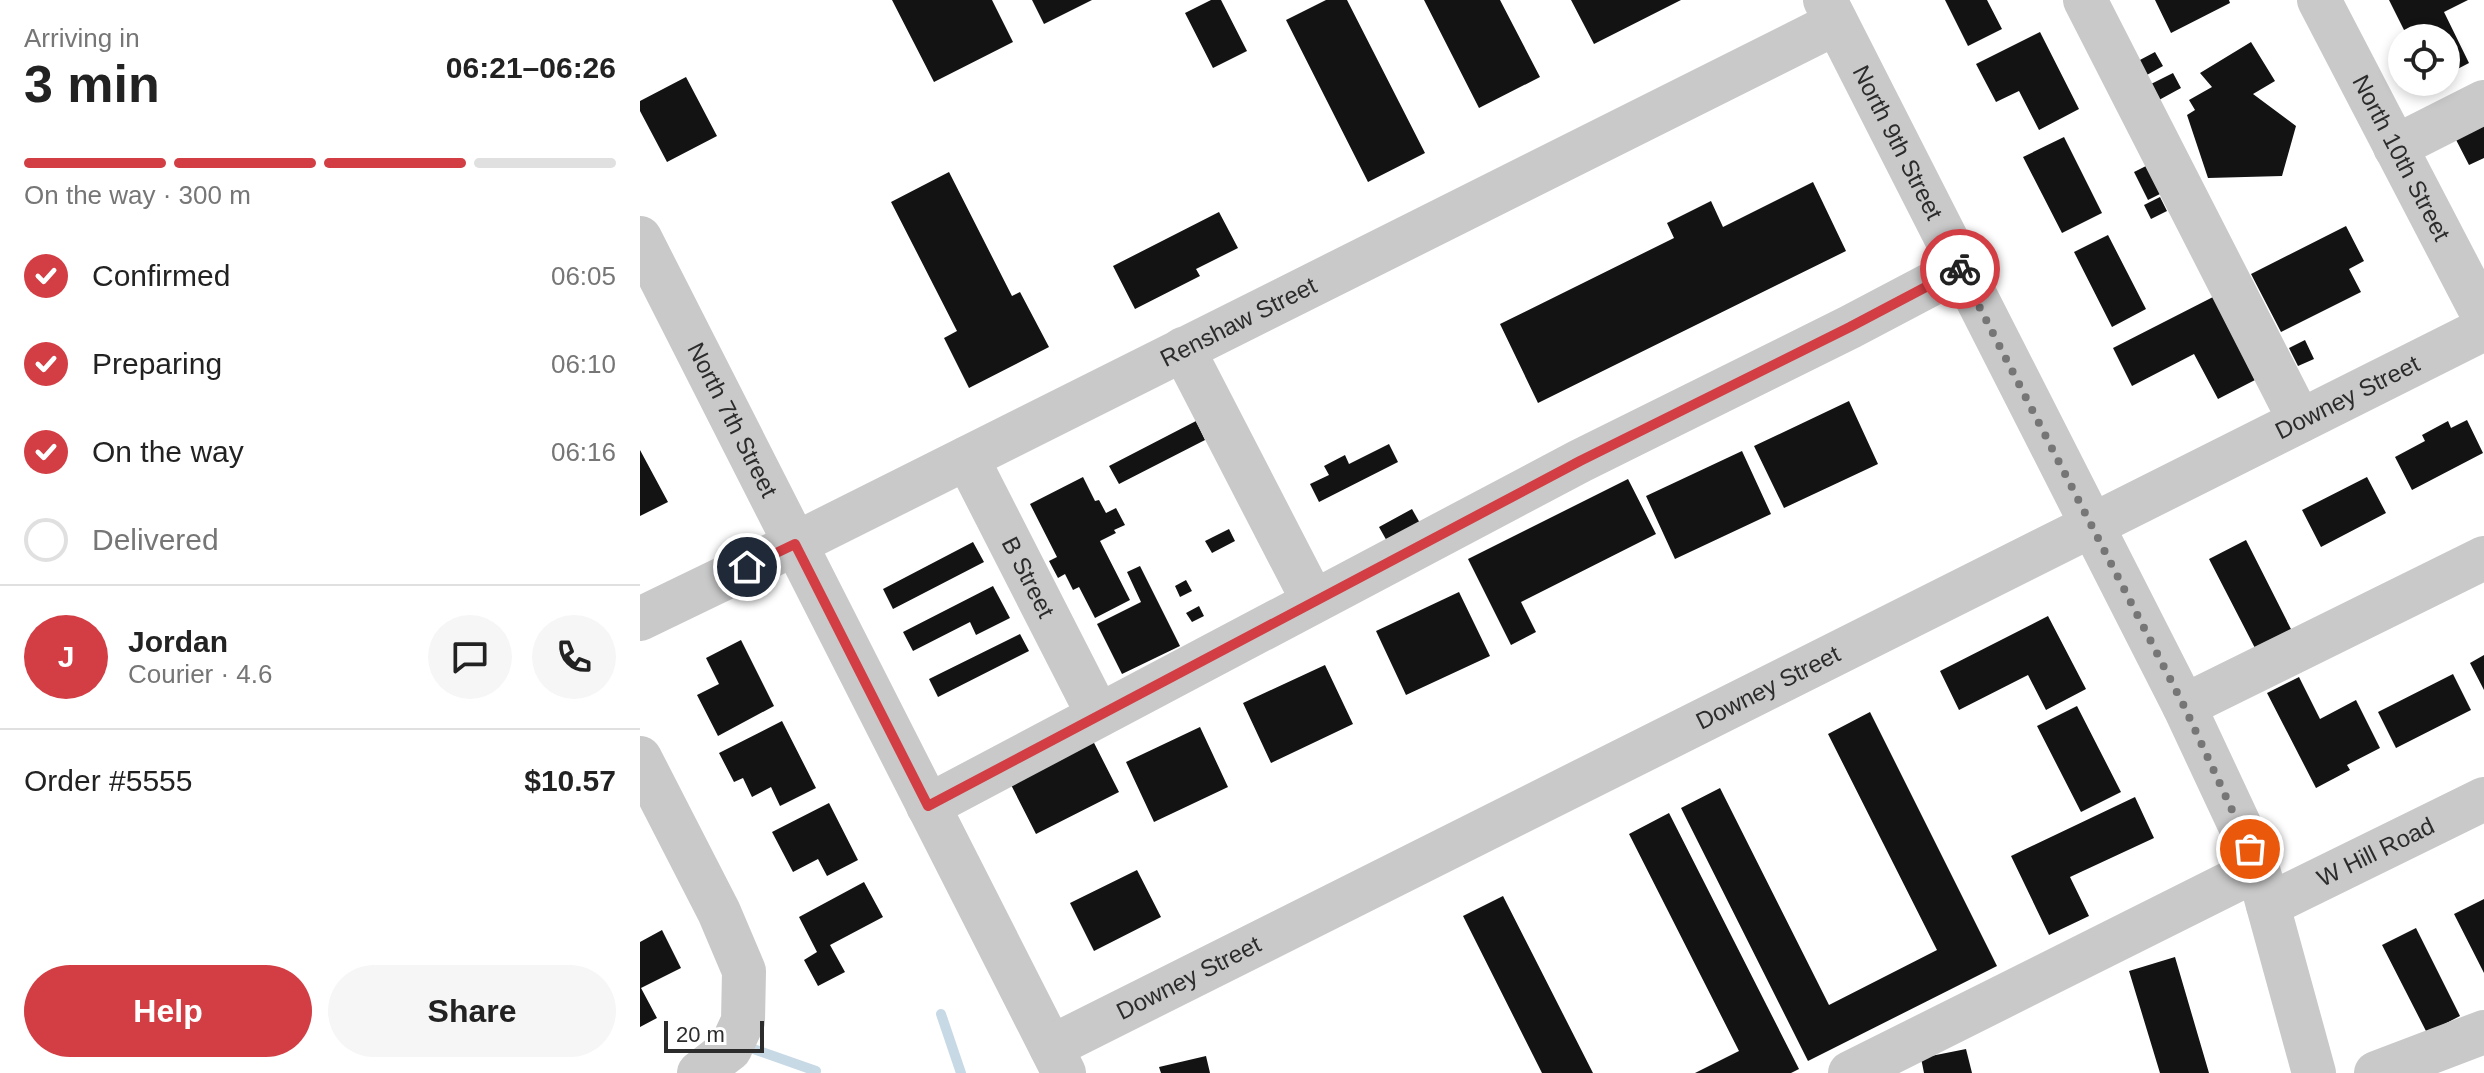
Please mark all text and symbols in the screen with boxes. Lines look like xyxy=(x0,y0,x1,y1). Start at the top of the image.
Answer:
text: Arriving in xyxy=(24,23,140,53)
map controls xyxy=(2388,24,2460,96)
button: locate xyxy=(2388,24,2460,96)
text: 06:21–06:26 xyxy=(446,51,616,84)
text: 3 min xyxy=(24,55,160,113)
street label: North 9th Street xyxy=(1848,61,1949,224)
street label: North 10th Street xyxy=(2347,70,2456,245)
text: On the way · 300 m xyxy=(24,180,251,210)
courier xyxy=(1920,229,2000,309)
icon: bike xyxy=(1938,247,1982,291)
icon: check xyxy=(24,254,68,298)
text: Confirmed xyxy=(92,259,230,292)
text: 06:05 xyxy=(551,261,616,291)
street label: Renshaw Street xyxy=(1156,271,1321,372)
street label: North 7th Street xyxy=(682,338,783,502)
icon: check xyxy=(24,342,68,386)
text: Preparing xyxy=(92,347,222,380)
text: 06:10 xyxy=(551,349,616,379)
street label: Downey Street xyxy=(2271,350,2424,444)
icon: check xyxy=(24,430,68,474)
text: On the way xyxy=(92,435,244,468)
text: 06:16 xyxy=(551,437,616,467)
text: Delivered xyxy=(92,523,219,556)
street label: B Street xyxy=(997,532,1060,622)
pin xyxy=(713,533,781,601)
icon: home xyxy=(725,545,769,589)
button: chat xyxy=(428,615,512,699)
button: phone xyxy=(532,615,616,699)
text: Jordan xyxy=(128,625,228,658)
text: J xyxy=(58,640,74,673)
street label: Downey Street xyxy=(1691,640,1845,735)
text: Courier · 4.6 xyxy=(128,659,273,689)
text: Order #5555 xyxy=(24,764,192,797)
text: $10.57 xyxy=(524,764,616,797)
street label: W Hill Road xyxy=(2313,812,2438,892)
pin xyxy=(2216,815,2284,883)
icon: bag xyxy=(2228,827,2272,871)
street label: Downey Street xyxy=(1112,930,1265,1025)
button: Help xyxy=(24,965,312,1057)
button: Share xyxy=(328,965,616,1057)
scale bar xyxy=(664,1017,764,1053)
text: 20 m xyxy=(676,1022,725,1047)

